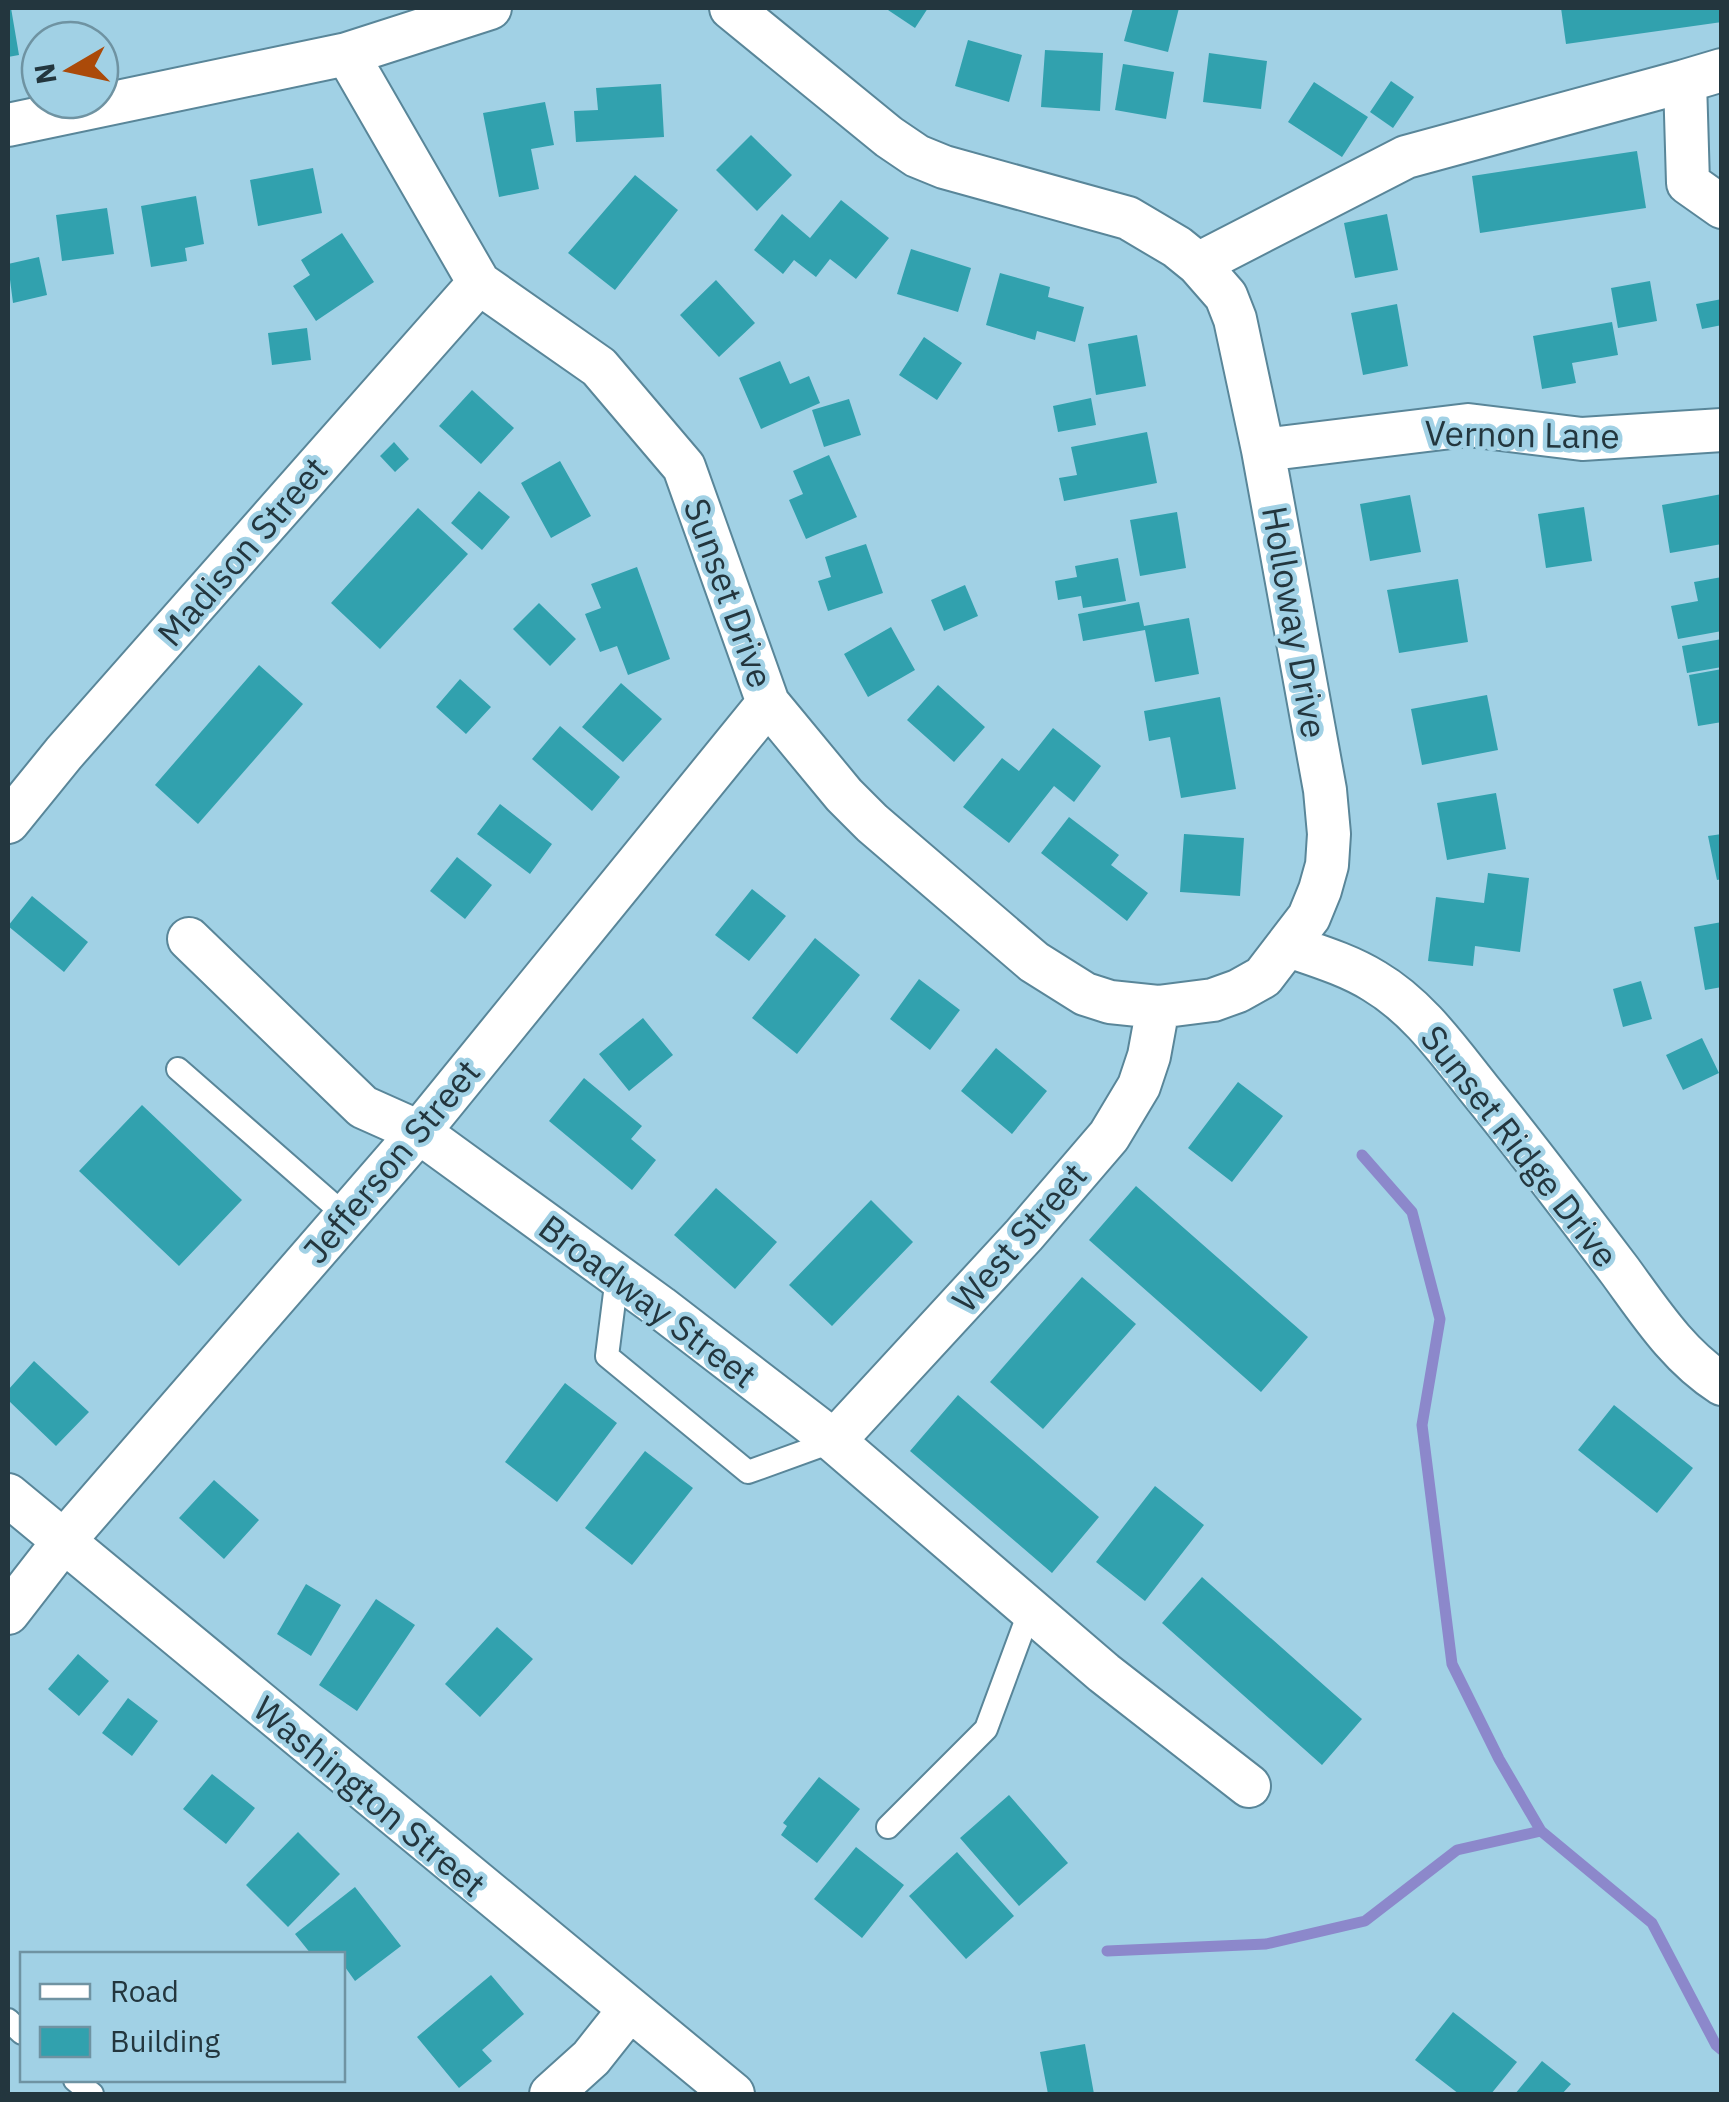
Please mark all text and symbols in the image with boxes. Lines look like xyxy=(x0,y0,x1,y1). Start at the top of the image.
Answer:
north arrow xyxy=(20,20,120,120)
text: N xyxy=(25,61,65,87)
street label: Vernon Lane xyxy=(1424,409,1620,459)
street label: Madison Street xyxy=(147,446,337,656)
street label: Sunset Drive xyxy=(674,492,784,694)
street label: Holloway Drive xyxy=(1252,502,1338,742)
street label: Sunset Ridge Drive xyxy=(1411,1015,1629,1277)
street label: Jefferson Street xyxy=(292,1050,490,1272)
street label: West Street xyxy=(942,1153,1096,1321)
street label: Broadway Street xyxy=(530,1204,766,1398)
street label: Washington Street xyxy=(244,1685,496,1907)
legend xyxy=(20,1952,345,2082)
text: Road xyxy=(110,1971,179,2010)
text: Building xyxy=(110,2021,220,2060)

